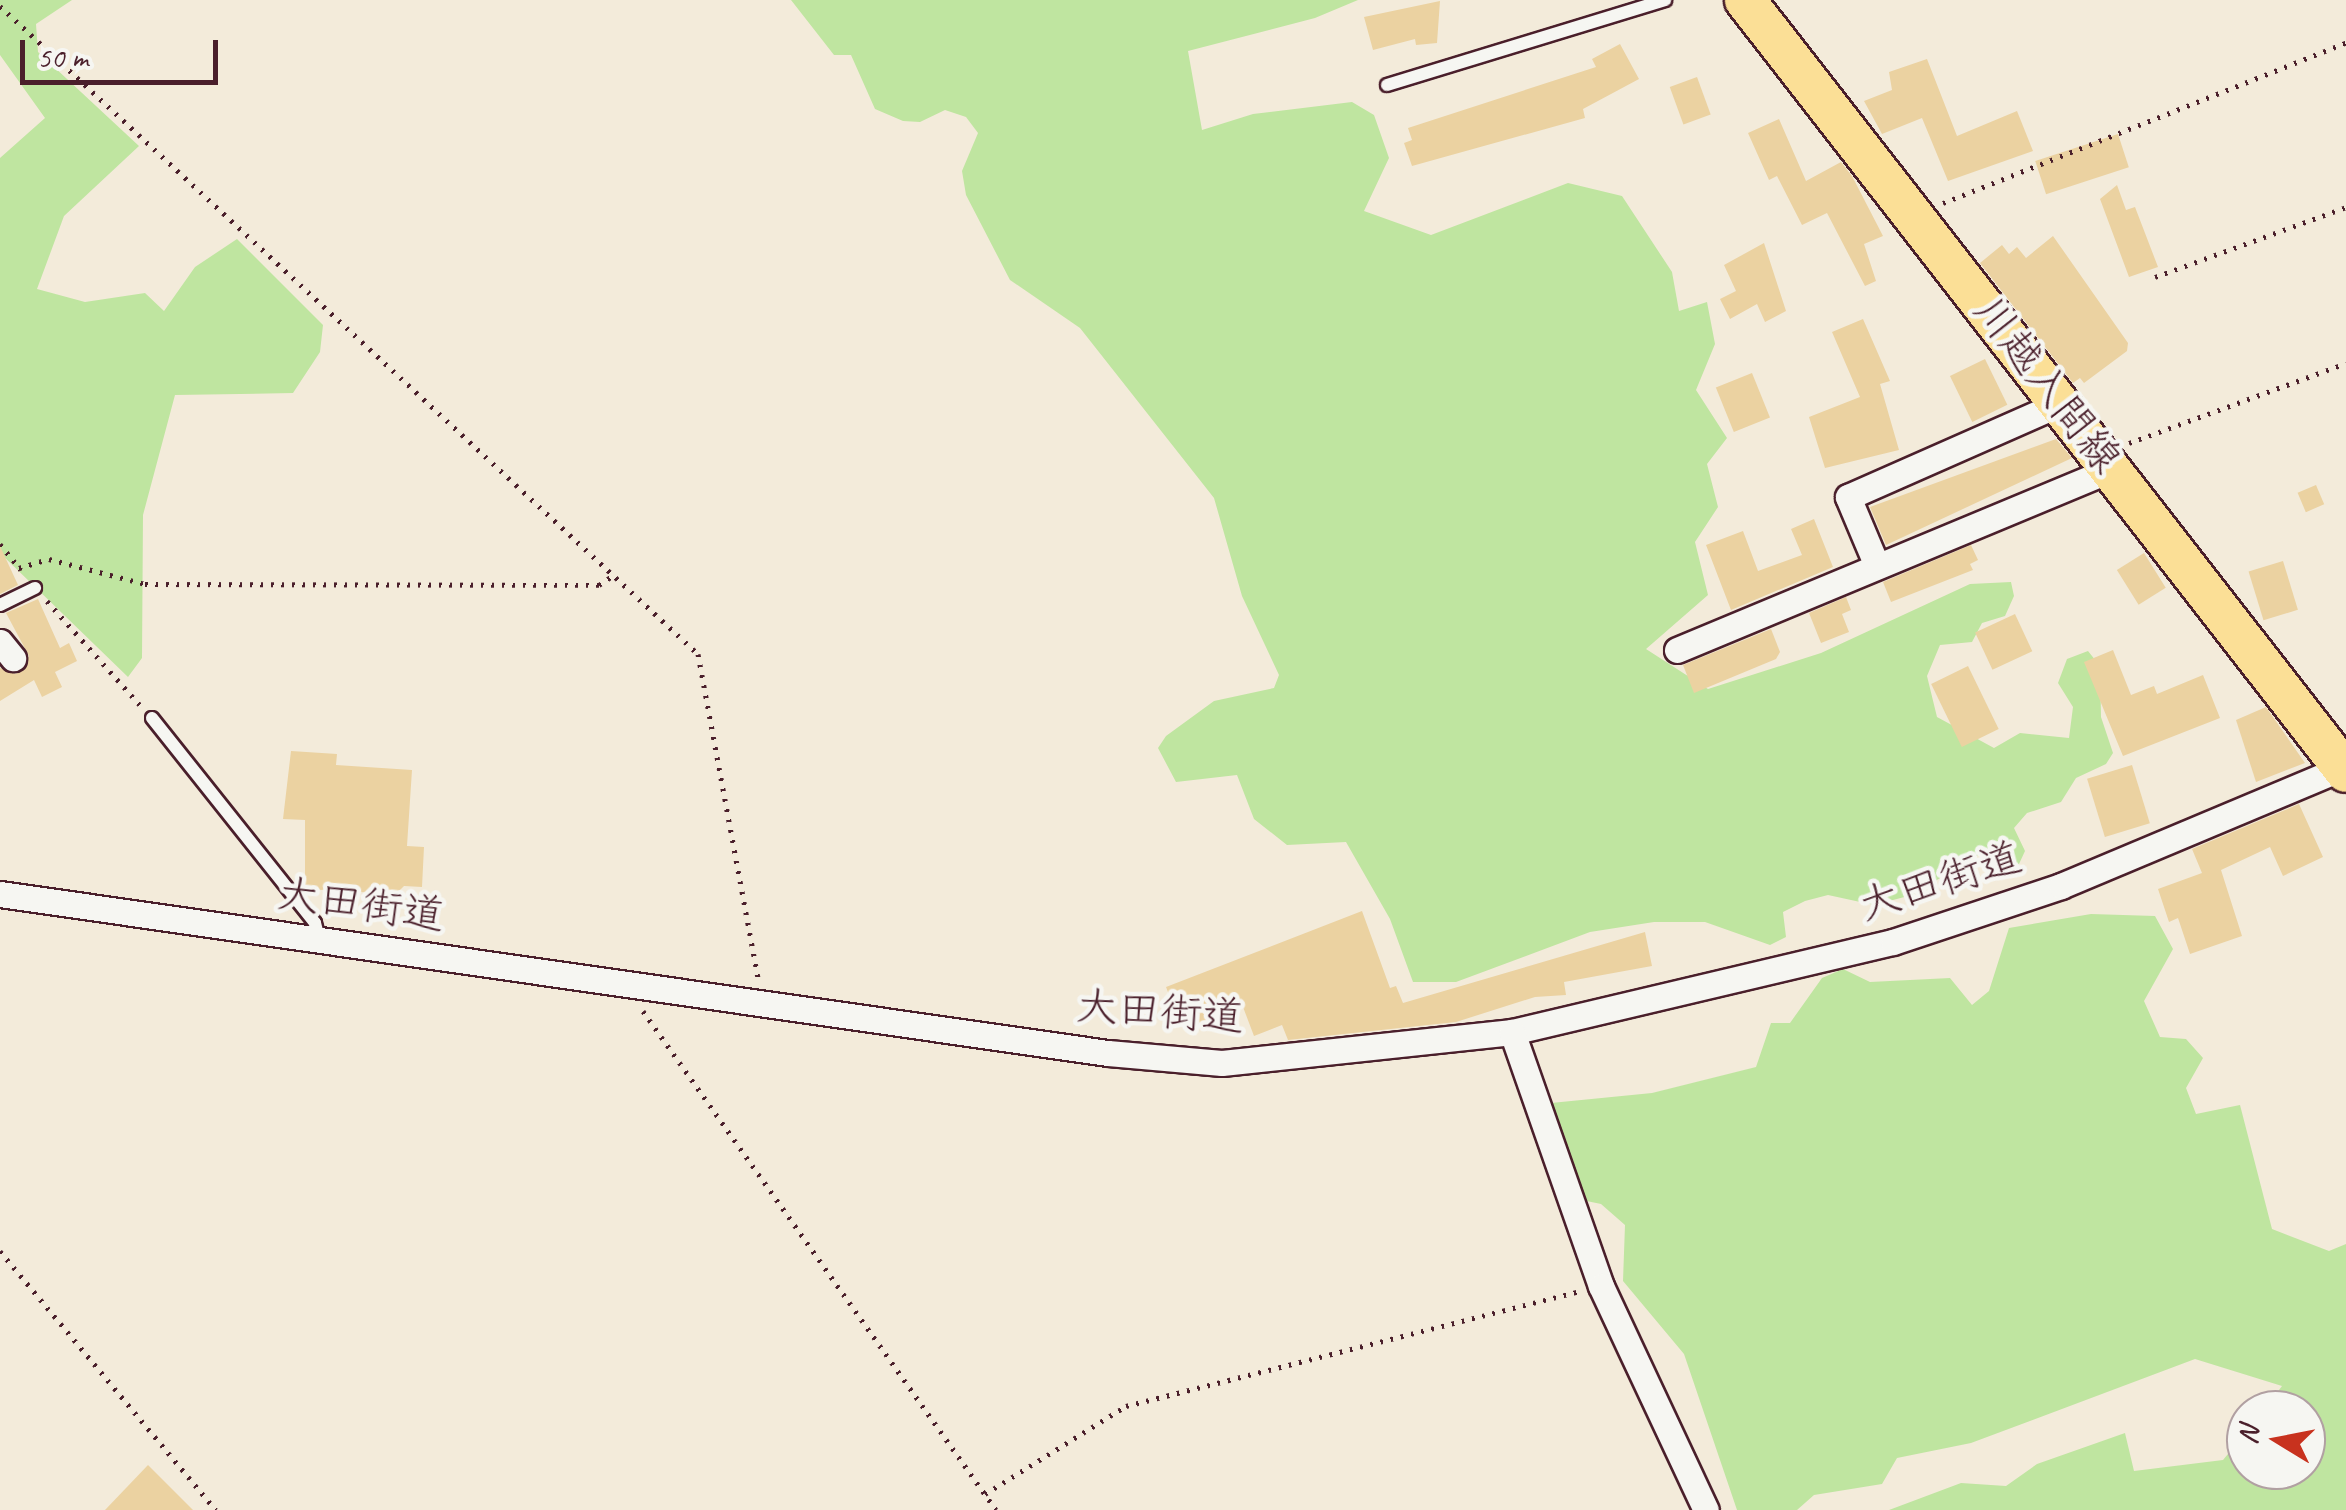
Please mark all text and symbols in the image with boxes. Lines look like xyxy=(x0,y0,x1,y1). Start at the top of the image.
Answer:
scale bar xyxy=(25,20,222,82)
text: 50 m xyxy=(37,38,88,76)
street label: 川越入間線 xyxy=(1962,287,2132,483)
street label: 大田街道 xyxy=(1852,832,2028,932)
street label: 大田街道 xyxy=(274,868,448,942)
street label: 大田街道 xyxy=(1074,981,1246,1043)
north arrow xyxy=(2226,1390,2326,1490)
text: N xyxy=(2229,1423,2267,1447)

